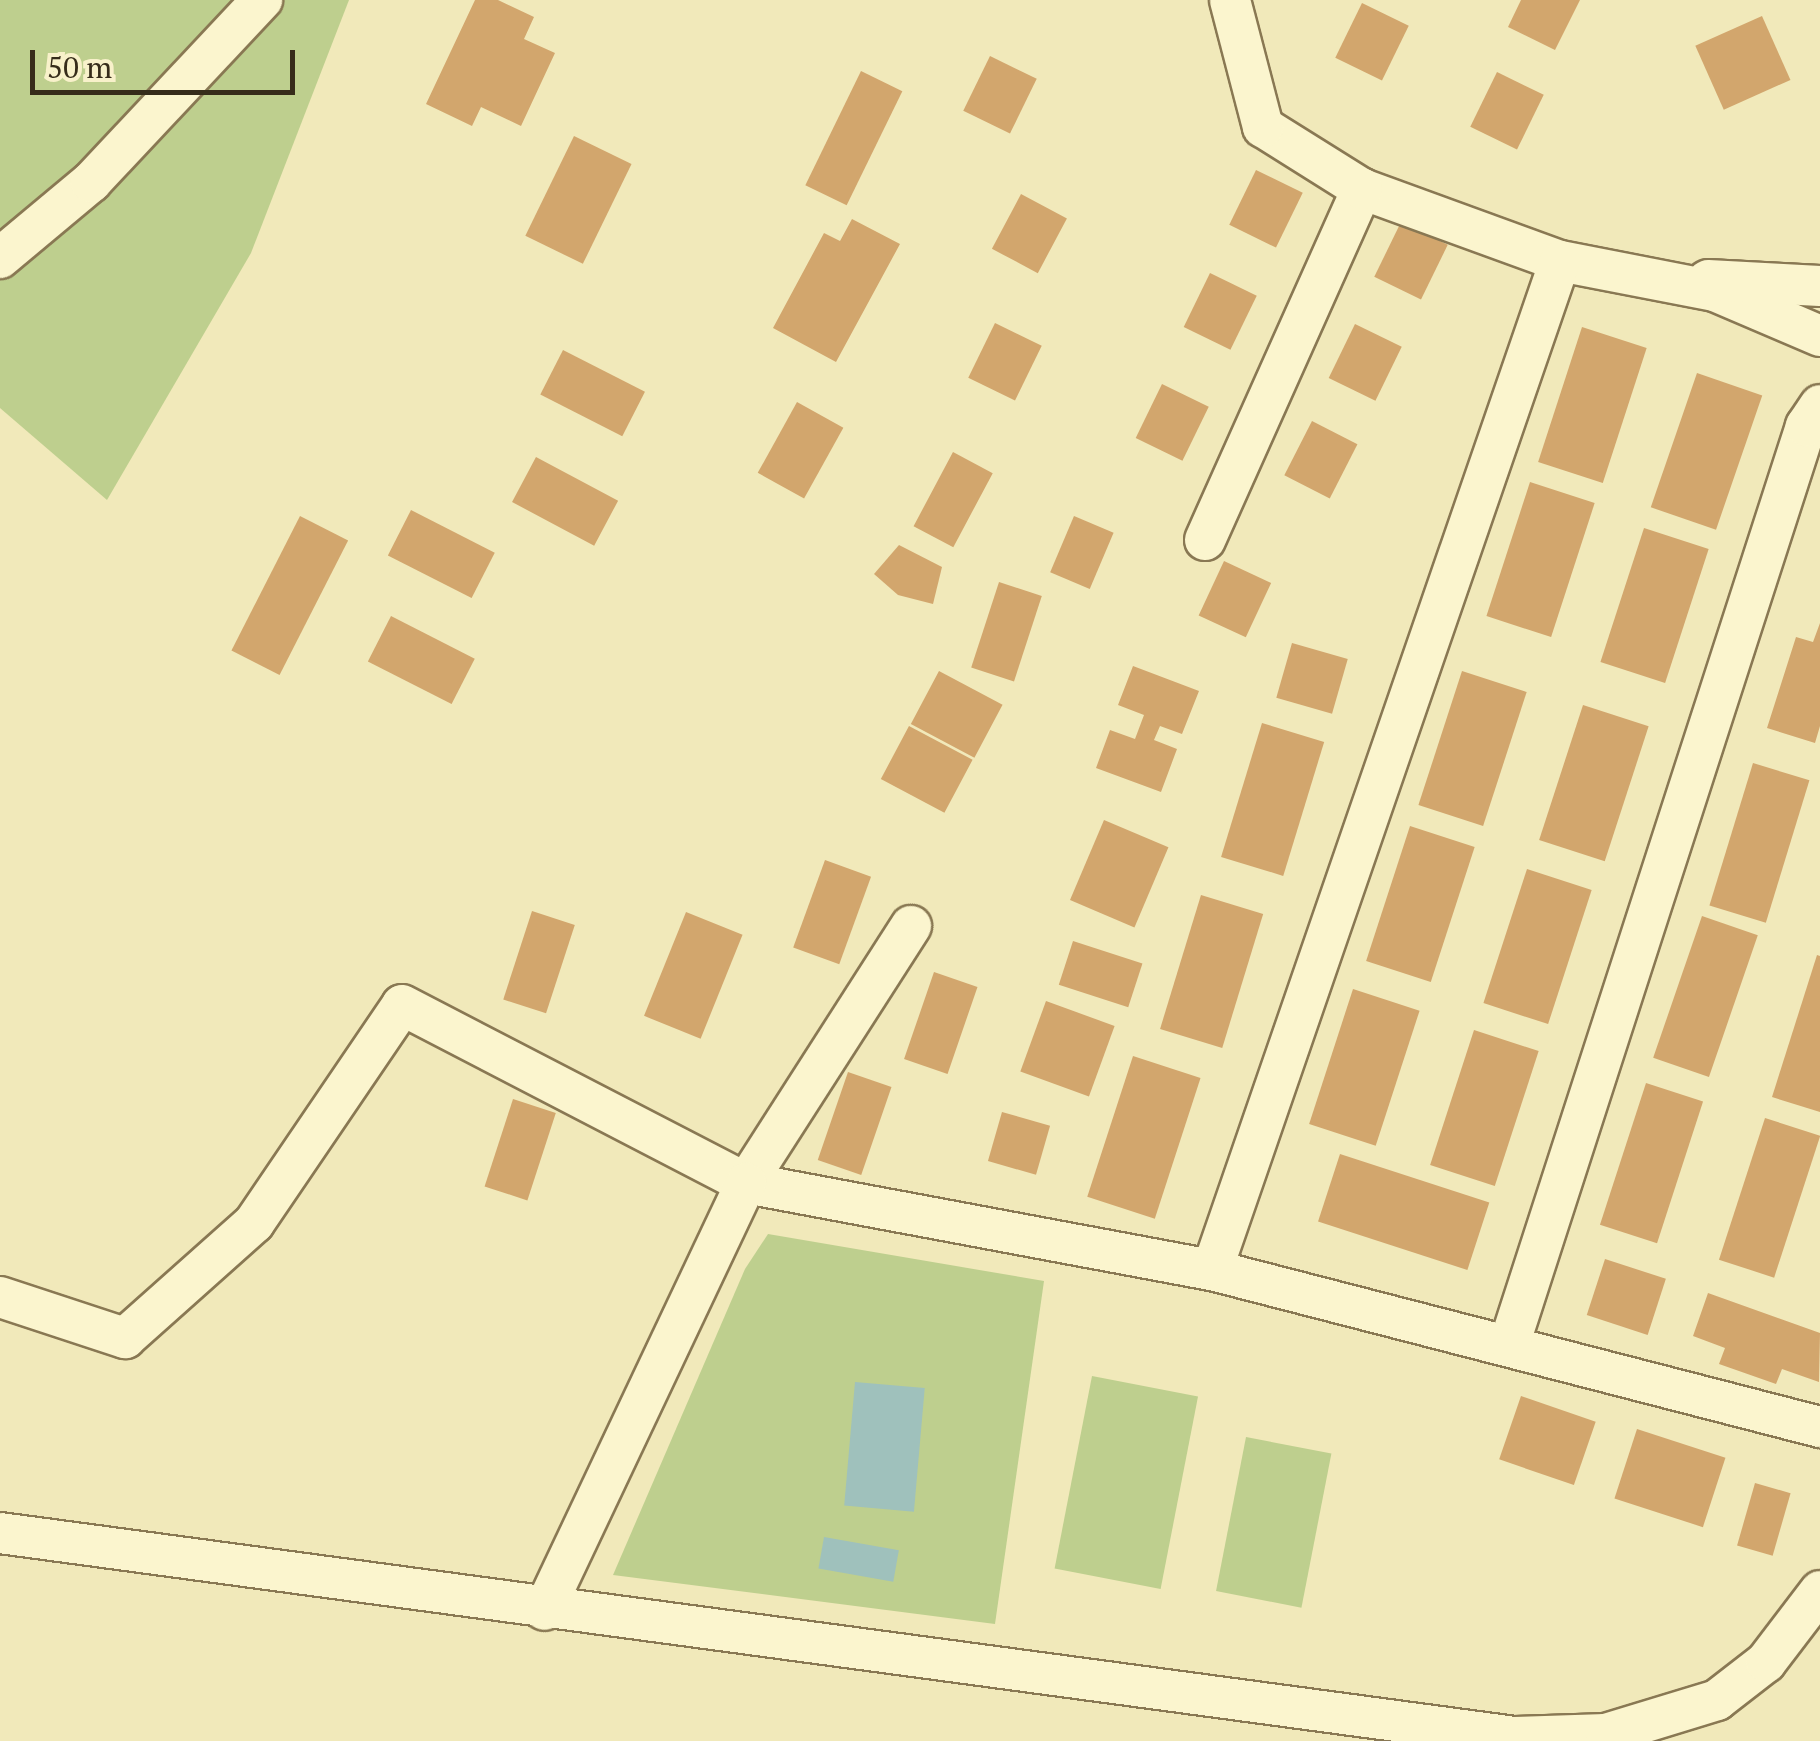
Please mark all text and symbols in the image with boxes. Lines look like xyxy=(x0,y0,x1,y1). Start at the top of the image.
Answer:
scale bar xyxy=(35,30,300,92)
text: 50 m xyxy=(47,47,112,87)

